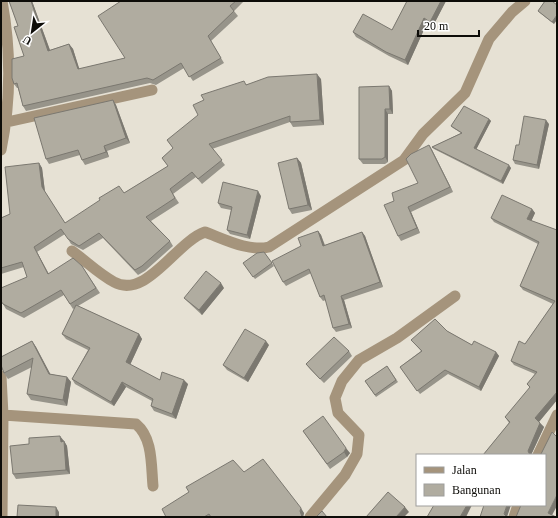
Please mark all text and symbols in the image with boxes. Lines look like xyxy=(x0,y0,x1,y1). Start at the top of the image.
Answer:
north arrow xyxy=(12,12,52,52)
scale bar xyxy=(418,12,479,38)
text: 20 m xyxy=(424,19,449,33)
text: U xyxy=(21,33,33,48)
legend xyxy=(416,454,546,506)
text: Jalan xyxy=(452,463,477,477)
text: Bangunan xyxy=(452,483,501,497)

